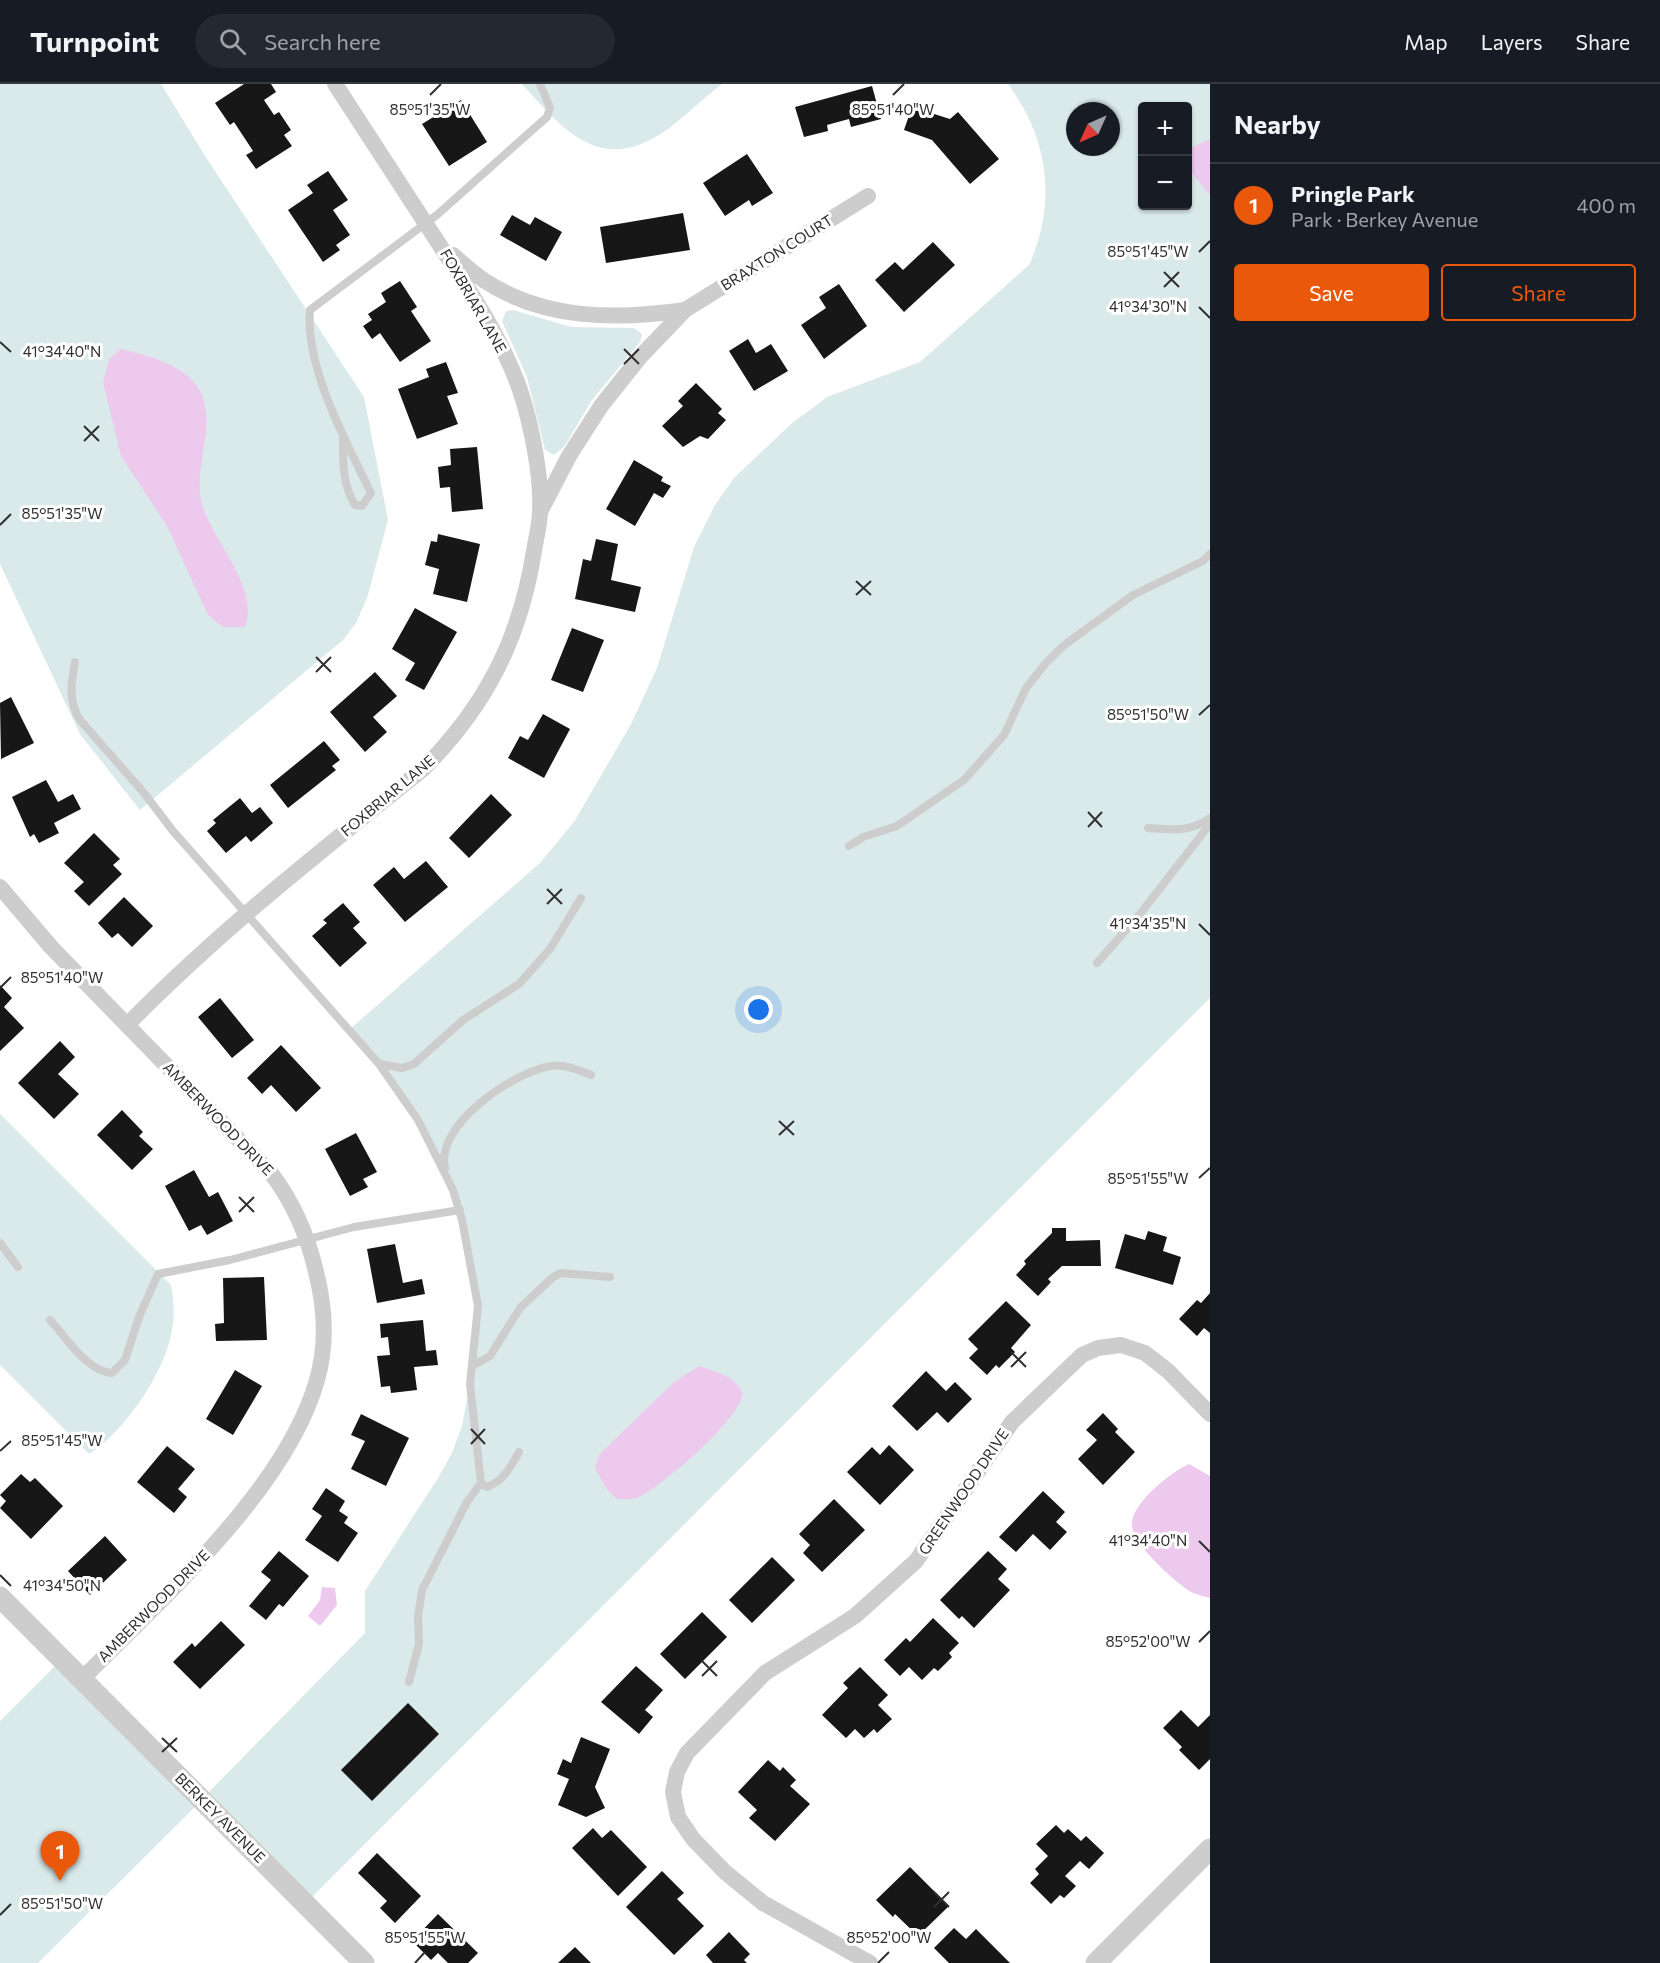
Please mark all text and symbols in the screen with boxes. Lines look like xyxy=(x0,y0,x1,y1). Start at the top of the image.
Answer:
search box xyxy=(195,14,615,68)
text: Turnpoint xyxy=(30,24,159,58)
icon: search xyxy=(216,25,249,58)
text: Search here xyxy=(264,28,381,55)
text: Map xyxy=(1404,29,1448,54)
text: Layers xyxy=(1481,29,1543,54)
text: Share xyxy=(1576,29,1630,54)
text: 85°51'35"W xyxy=(390,100,470,118)
text: 85°51'40"W xyxy=(852,100,934,118)
north arrow xyxy=(1066,102,1120,156)
map controls xyxy=(1138,102,1192,210)
button: + xyxy=(1138,102,1192,156)
text: Nearby xyxy=(1234,108,1321,139)
button: − xyxy=(1138,156,1192,210)
text: Pringle Park xyxy=(1291,180,1415,207)
text: 1 xyxy=(1249,193,1258,217)
text: 400 m xyxy=(1577,193,1636,217)
text: Park · Berkey Avenue xyxy=(1291,207,1478,231)
street label: BRAXTON COURT xyxy=(717,210,836,294)
text: 85°51'45"W xyxy=(1107,242,1189,260)
street label: FOXBRIAR LANE xyxy=(437,245,511,356)
button: Save xyxy=(1234,264,1429,321)
button: Share xyxy=(1441,264,1636,321)
text: 41°34'30"N xyxy=(1109,297,1187,315)
text: 41°34'40"N xyxy=(23,342,101,360)
text: 85°51'35"W xyxy=(22,504,102,522)
text: 85°51'50"W xyxy=(1107,705,1189,723)
street label: FOXBRIAR LANE xyxy=(337,751,438,840)
text: 41°34'35"N xyxy=(1110,914,1186,932)
text: 85°51'40"W xyxy=(21,968,103,986)
your location xyxy=(744,995,773,1024)
street label: AMBERWOOD DRIVE xyxy=(160,1058,278,1179)
text: 85°51'55"W xyxy=(1108,1169,1188,1187)
street label: GREENWOOD DRIVE xyxy=(914,1425,1012,1558)
text: 85°51'45"W xyxy=(21,1431,103,1449)
text: 41°34'40"N xyxy=(1109,1531,1187,1549)
street label: AMBERWOOD DRIVE xyxy=(94,1545,213,1665)
text: 41°34'50"N xyxy=(23,1576,101,1594)
text: 85°52'00"W xyxy=(1105,1632,1191,1650)
street label: BERKEY AVENUE xyxy=(172,1769,270,1866)
pin: 1 xyxy=(40,1832,80,1881)
text: 85°51'50"W xyxy=(21,1894,103,1912)
text: 85°51'55"W xyxy=(385,1928,465,1946)
text: 85°52'00"W xyxy=(846,1928,932,1946)

